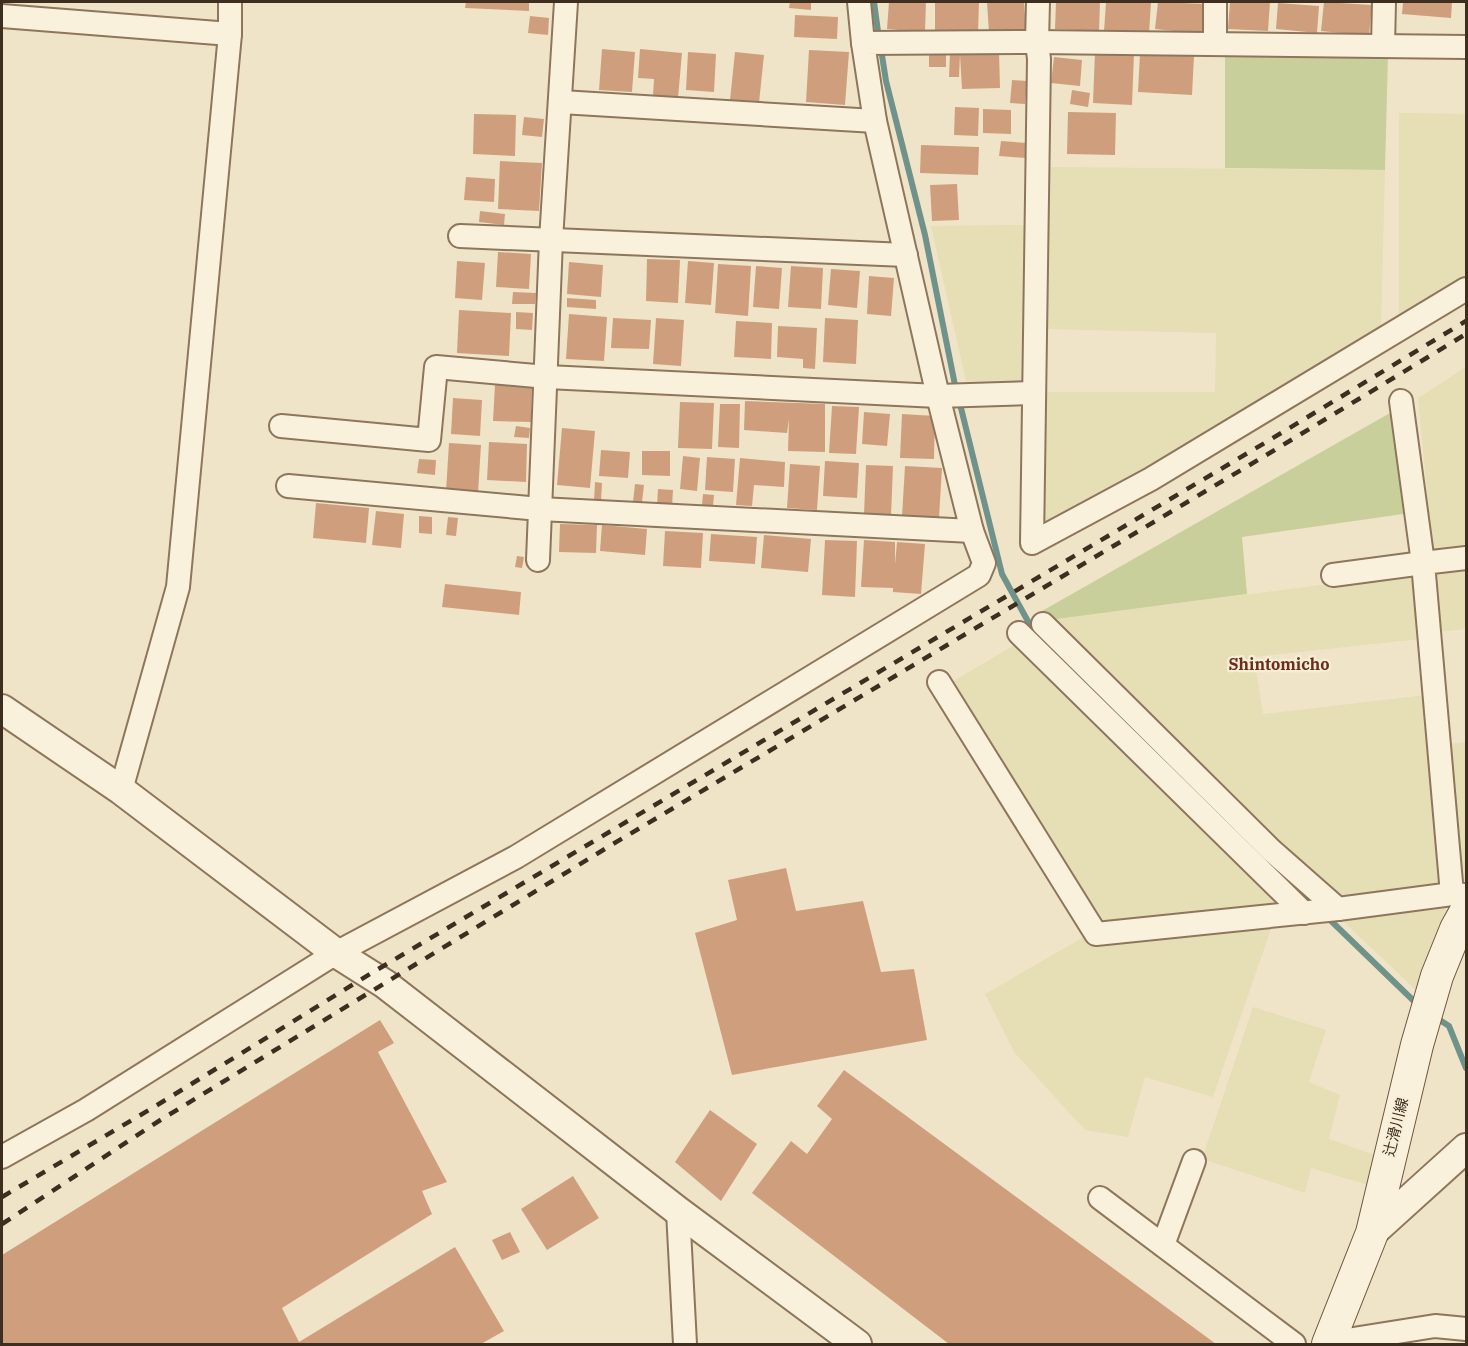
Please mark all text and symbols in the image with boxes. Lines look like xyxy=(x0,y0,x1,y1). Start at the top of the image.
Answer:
district label: Shintomicho xyxy=(1229,654,1329,674)
street label: 辻滑川線 xyxy=(1379,1095,1412,1158)

